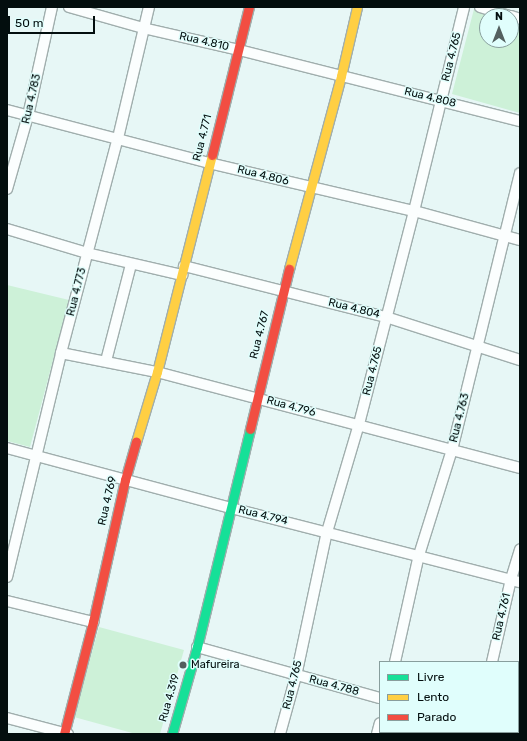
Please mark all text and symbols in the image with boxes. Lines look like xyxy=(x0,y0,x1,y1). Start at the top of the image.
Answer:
scale bar xyxy=(10,8,97,34)
north arrow xyxy=(479,8,519,48)
text: N xyxy=(495,10,503,23)
text: 50 m xyxy=(15,16,43,30)
street label: Rua 4.810 xyxy=(178,30,230,54)
street label: Rua 4.765 xyxy=(440,31,464,83)
street label: Rua 4.783 xyxy=(20,73,44,125)
street label: Rua 4.808 xyxy=(403,85,457,111)
street label: Rua 4.771 xyxy=(191,113,215,163)
street label: Rua 4.806 xyxy=(236,163,290,189)
street label: Rua 4.773 xyxy=(65,266,89,318)
street label: Rua 4.804 xyxy=(327,296,381,322)
street label: Rua 4.767 xyxy=(248,310,272,360)
street label: Rua 4.765 xyxy=(361,345,385,397)
street label: Rua 4.763 xyxy=(448,392,472,444)
street label: Rua 4.796 xyxy=(265,394,317,420)
street label: Rua 4.769 xyxy=(96,475,120,527)
street label: Rua 4.794 xyxy=(237,503,289,529)
street label: Rua 4.761 xyxy=(490,592,514,642)
place label: Mafureira xyxy=(191,658,240,672)
street label: Rua 4.765 xyxy=(281,659,305,711)
marker: Mafureira xyxy=(178,660,188,670)
legend xyxy=(379,661,519,733)
text: Livre xyxy=(417,670,444,684)
street label: Rua 4.319 xyxy=(157,672,183,724)
street label: Rua 4.788 xyxy=(308,673,360,699)
text: Lento xyxy=(417,690,449,704)
text: Parado xyxy=(417,710,456,724)

